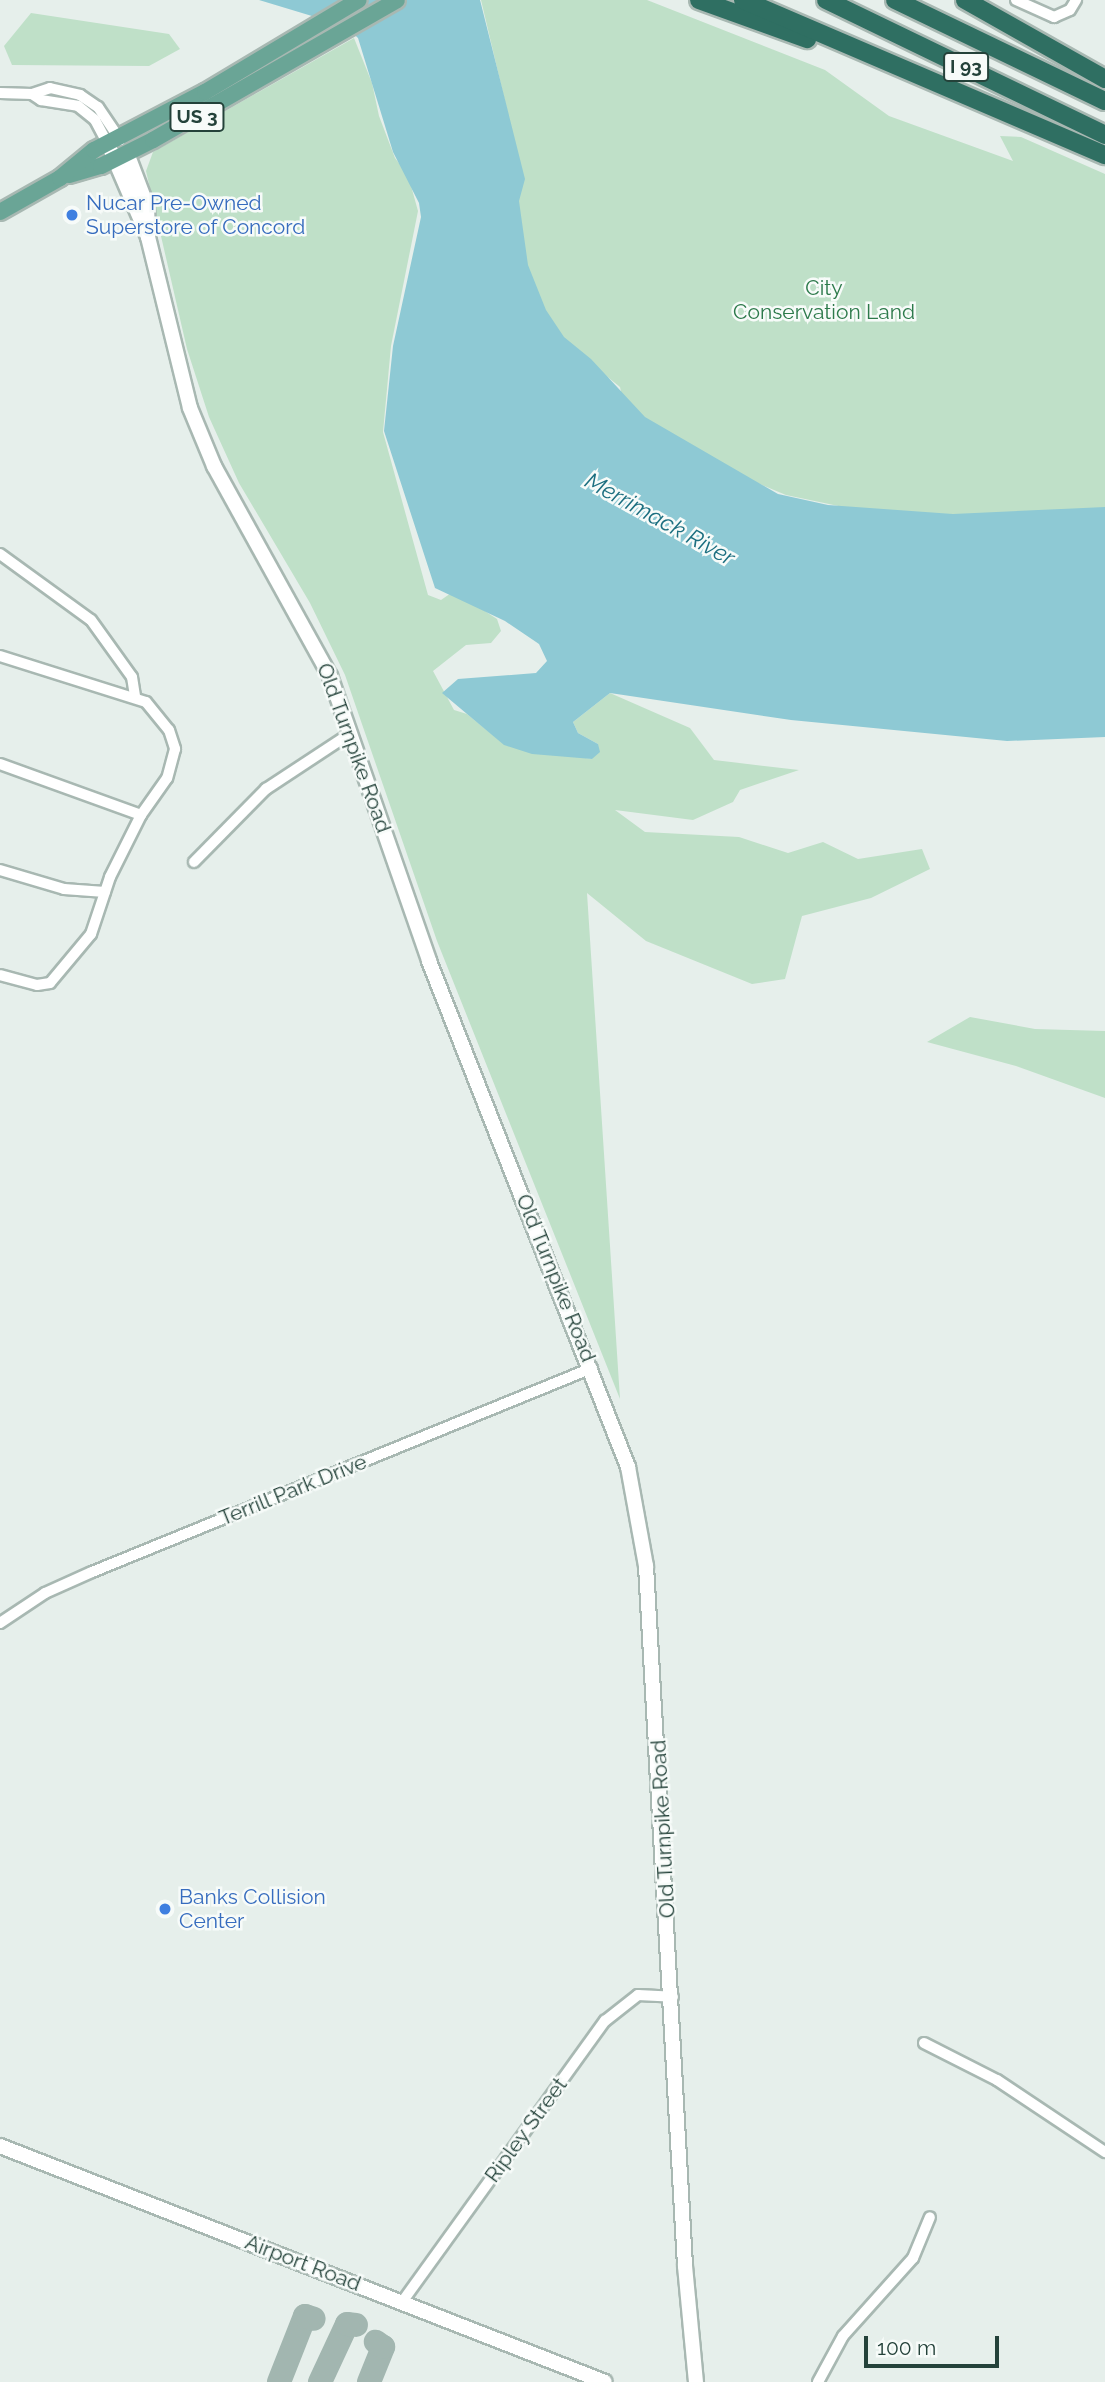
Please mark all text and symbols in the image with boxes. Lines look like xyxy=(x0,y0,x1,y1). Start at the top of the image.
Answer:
road number: I 93 xyxy=(942,52,990,82)
road number: US 3 xyxy=(169,102,225,132)
place label: Nucar Pre-Owned Superstore of Concord xyxy=(86,190,306,240)
marker: Nucar Pre-Owned Superstore of Concord xyxy=(64,207,80,223)
park label: City Conservation Land xyxy=(733,275,915,325)
water label: Merrimack River xyxy=(580,467,740,571)
street label: Old Turnpike Road xyxy=(312,659,396,837)
street label: Old Turnpike Road xyxy=(511,1190,601,1366)
street label: Terrill Park Drive xyxy=(215,1449,371,1531)
street label: Old Turnpike Road xyxy=(646,1739,680,1919)
place label: Banks Collision Center xyxy=(179,1884,326,1934)
marker: Banks Collision Center xyxy=(157,1901,173,1917)
street label: Ripley Street xyxy=(479,2073,573,2187)
street label: Airport Road xyxy=(242,2229,364,2297)
scale bar xyxy=(867,2322,1002,2366)
text: 100 m xyxy=(877,2335,936,2360)

